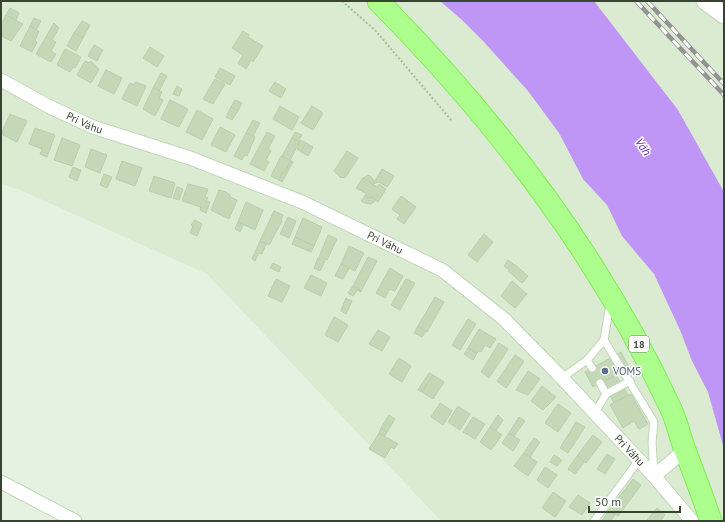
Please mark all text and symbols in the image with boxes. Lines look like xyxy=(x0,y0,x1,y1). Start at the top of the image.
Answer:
street label: Pri Váhu xyxy=(64,109,104,137)
water label: Váh xyxy=(632,135,655,158)
street label: Pri Váhu xyxy=(365,228,405,257)
road number: 18 xyxy=(629,336,649,352)
place label: VOMS xyxy=(612,364,641,378)
marker: VOMS xyxy=(600,366,610,376)
street label: Pri Váhu xyxy=(612,431,648,469)
scale bar xyxy=(589,488,680,514)
text: 50 m xyxy=(595,494,621,509)

